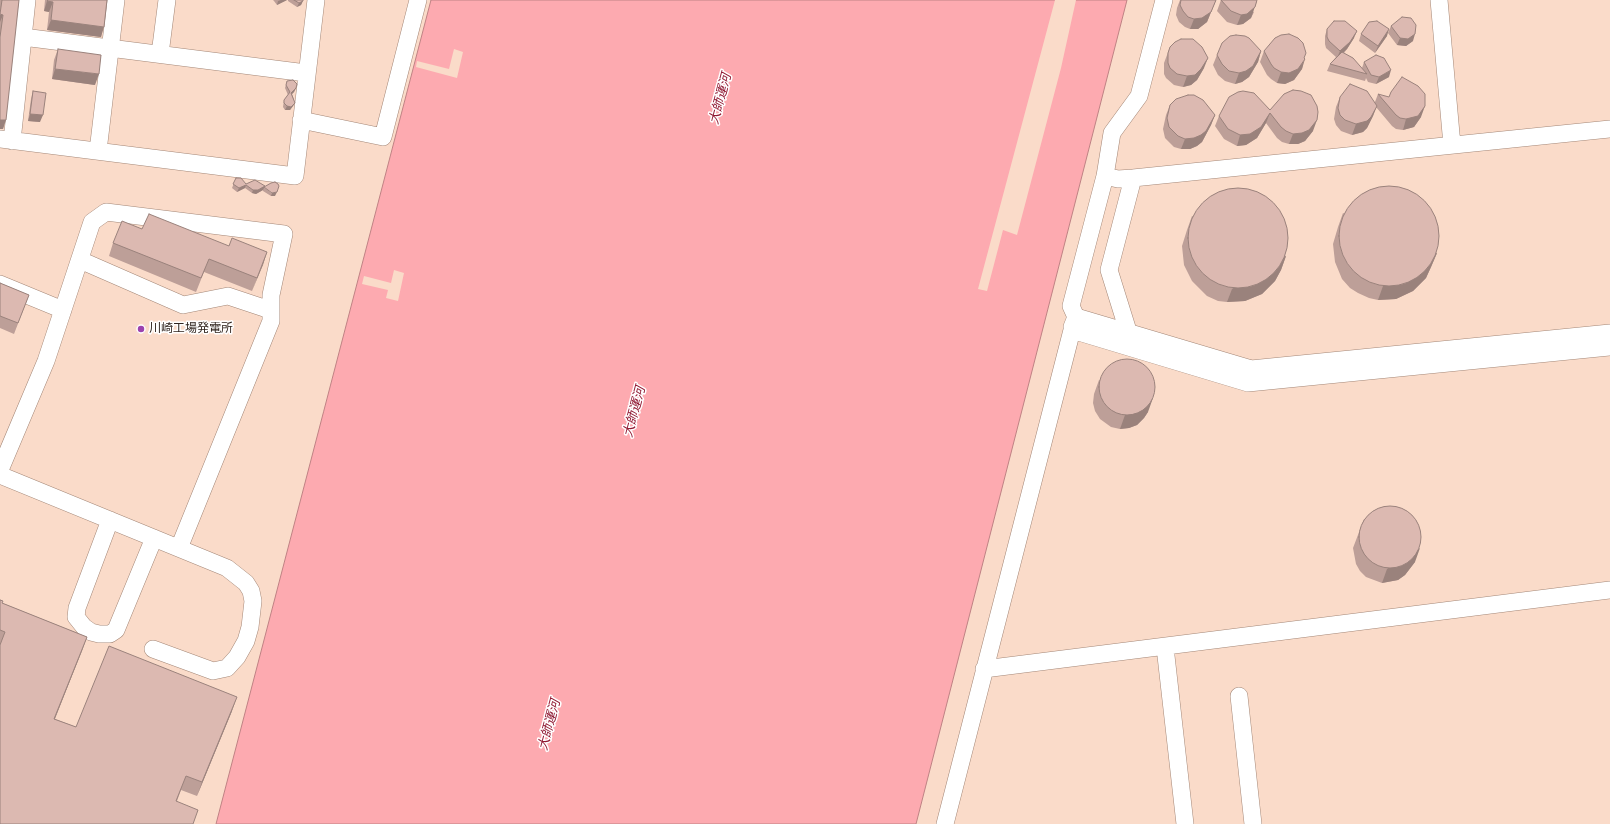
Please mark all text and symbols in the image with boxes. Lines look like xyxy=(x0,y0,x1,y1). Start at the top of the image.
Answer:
water label: 大師運河 xyxy=(707,72,735,126)
place label: 川崎工場発電所 xyxy=(149,322,233,336)
marker: 川崎工場発電所 xyxy=(136,324,146,334)
water label: 大師運河 xyxy=(621,385,649,439)
water label: 大師運河 xyxy=(536,698,564,752)

